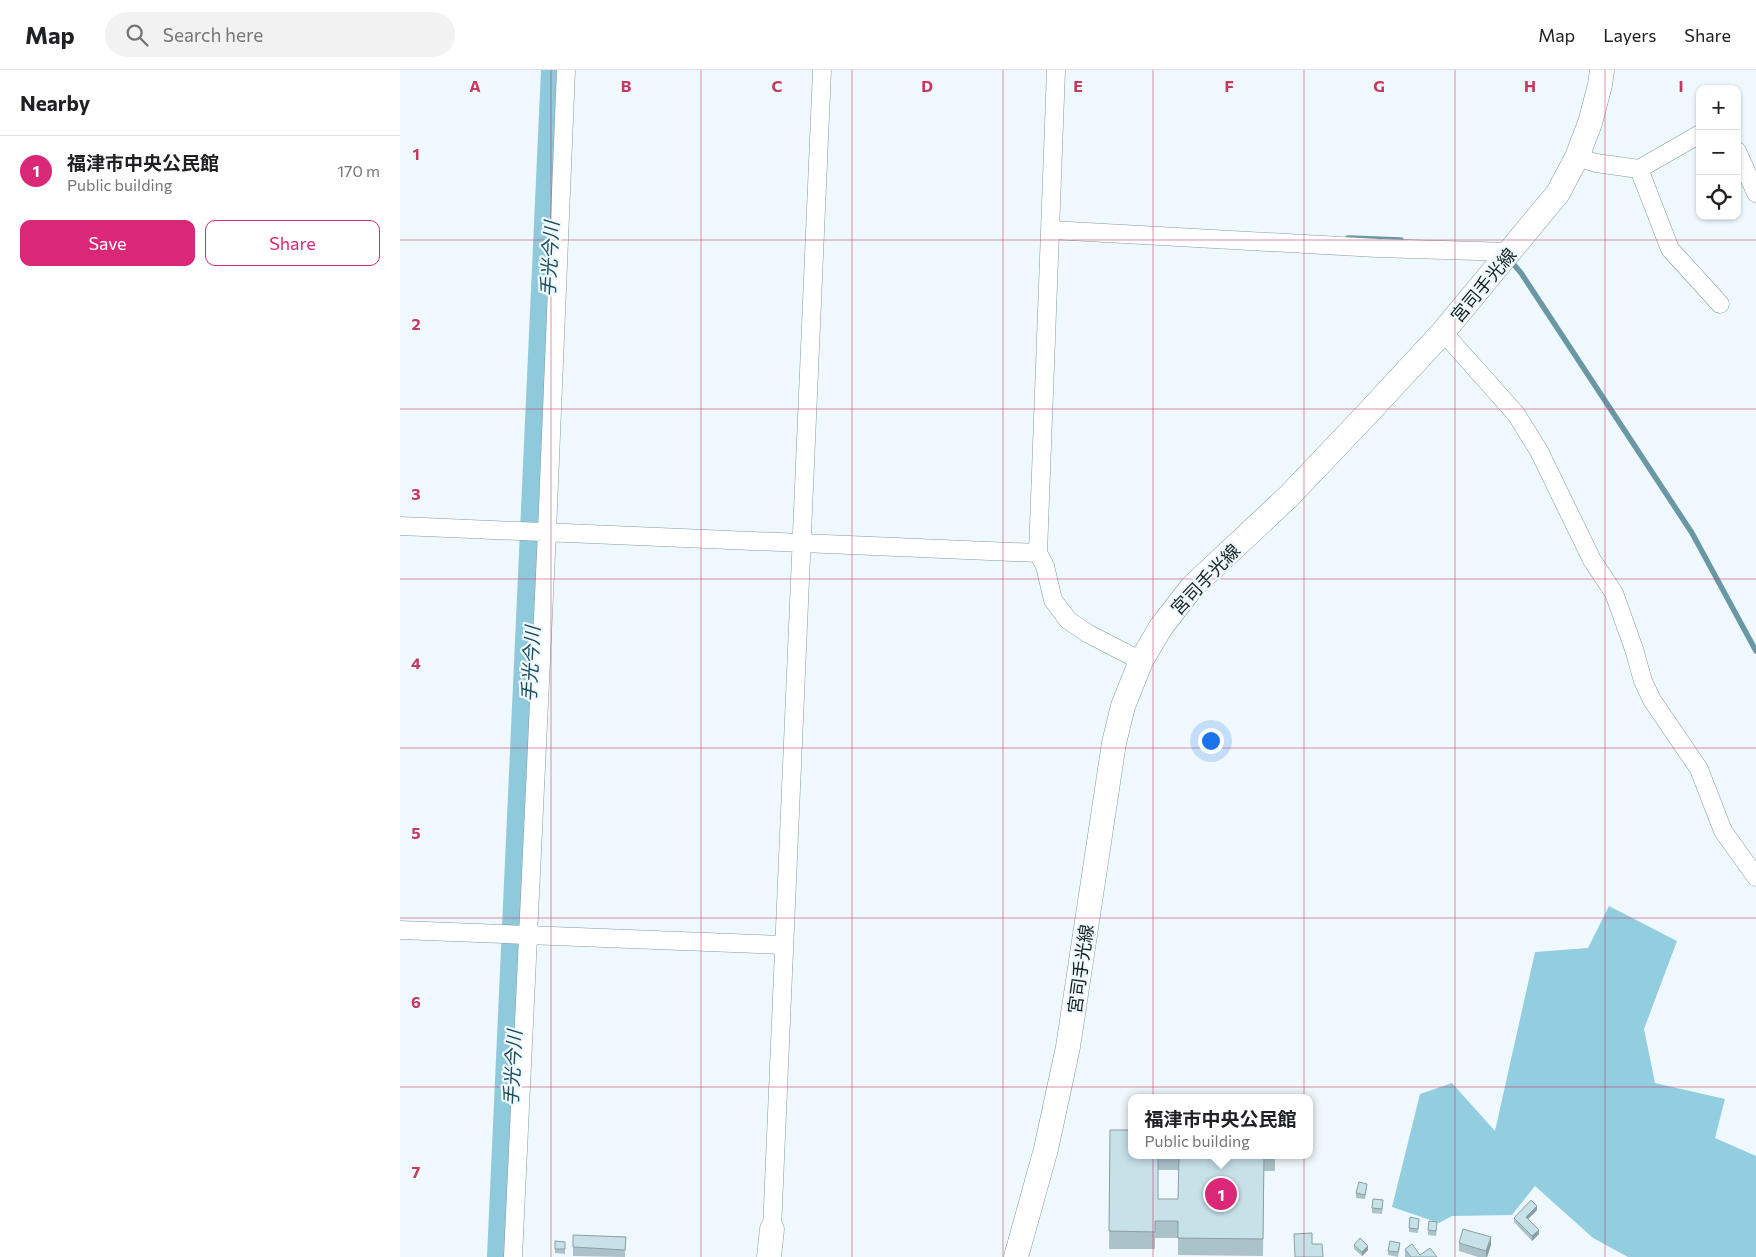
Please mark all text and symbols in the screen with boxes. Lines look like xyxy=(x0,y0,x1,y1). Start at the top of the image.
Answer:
search box xyxy=(105,12,455,57)
text: Map xyxy=(25,20,75,49)
icon: search xyxy=(123,21,151,49)
text: Search here xyxy=(163,23,263,46)
text: Map xyxy=(1538,24,1575,46)
text: Layers xyxy=(1603,24,1656,46)
text: Share xyxy=(1684,24,1731,46)
text: A xyxy=(469,76,481,95)
text: B xyxy=(621,76,632,95)
text: C xyxy=(772,76,783,95)
text: D xyxy=(921,76,933,95)
text: E xyxy=(1073,76,1083,95)
text: F xyxy=(1224,76,1234,95)
text: G xyxy=(1373,76,1385,95)
text: H xyxy=(1524,76,1536,95)
text: I xyxy=(1678,76,1684,95)
map controls xyxy=(1696,85,1741,220)
button: + xyxy=(1696,85,1741,130)
text: Nearby xyxy=(20,90,90,115)
button: − xyxy=(1696,130,1741,175)
text: 1 xyxy=(412,144,420,163)
text: 福津市中央公民館 xyxy=(67,151,219,174)
text: 1 xyxy=(32,161,40,180)
text: 170 m xyxy=(337,161,380,180)
text: Public building xyxy=(67,175,172,194)
button: locate xyxy=(1696,175,1741,220)
water label: 手光今川 xyxy=(536,218,563,298)
button: Save xyxy=(20,220,195,266)
button: Share xyxy=(205,220,380,266)
street label: 宮司手光線 xyxy=(1446,243,1520,327)
text: 2 xyxy=(411,314,421,333)
text: 3 xyxy=(411,484,421,503)
street label: 宮司手光線 xyxy=(1166,539,1244,619)
water label: 手光今川 xyxy=(517,623,544,703)
text: 4 xyxy=(411,653,421,672)
your location xyxy=(1198,728,1224,754)
text: 5 xyxy=(411,823,421,842)
street label: 宮司手光線 xyxy=(1063,923,1097,1015)
text: 6 xyxy=(411,992,421,1011)
water label: 手光今川 xyxy=(499,1027,526,1107)
popup xyxy=(1128,1094,1313,1159)
text: 福津市中央公民館 xyxy=(1144,1107,1297,1130)
text: Public building xyxy=(1144,1131,1250,1150)
text: 7 xyxy=(412,1162,421,1181)
pin: 1 xyxy=(1205,1175,1237,1213)

